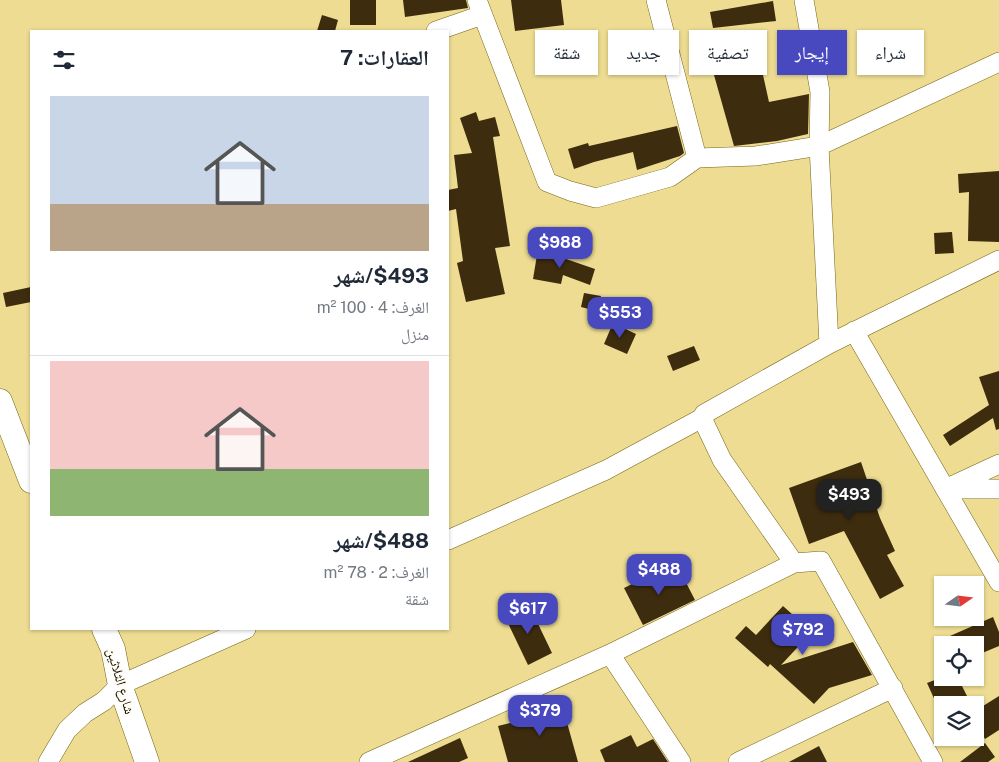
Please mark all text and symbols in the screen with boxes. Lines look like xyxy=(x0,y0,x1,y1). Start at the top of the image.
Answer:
chip: شقة xyxy=(535,30,598,75)
chip: جديد xyxy=(608,30,679,75)
chip: تصفية xyxy=(689,30,767,75)
chip: إيجار xyxy=(777,30,847,75)
chip: شراء xyxy=(857,30,924,75)
text: العقارات: 7 xyxy=(340,45,429,70)
icon: filters xyxy=(50,46,78,74)
icon: home xyxy=(195,128,285,218)
pin: $988 xyxy=(530,226,590,269)
text: $988 xyxy=(539,233,581,252)
text: $493/شهر xyxy=(334,263,429,288)
pin: $553 xyxy=(590,296,650,339)
text: الغرف: 4 · 100 m² xyxy=(317,298,429,317)
text: $553 xyxy=(598,303,642,322)
text: منزل xyxy=(401,325,429,344)
icon: home xyxy=(195,394,285,484)
pin: $493 xyxy=(819,478,879,521)
text: $493 xyxy=(828,485,870,504)
text: $488/شهر xyxy=(333,528,429,553)
pin: $488 xyxy=(629,554,689,596)
text: $488 xyxy=(638,560,680,579)
text: الغرف: 2 · 78 m² xyxy=(324,563,429,582)
north arrow xyxy=(934,576,984,626)
map controls xyxy=(934,576,984,746)
text: شقة xyxy=(405,590,429,609)
pin: $617 xyxy=(498,592,558,635)
text: $617 xyxy=(509,599,547,618)
pin: $792 xyxy=(773,614,833,656)
text: $792 xyxy=(782,620,824,639)
button: locate xyxy=(934,636,984,686)
street label: شارع الثلاثين xyxy=(102,646,138,716)
pin: $379 xyxy=(510,694,570,737)
button: layers xyxy=(934,696,984,746)
text: $379 xyxy=(519,701,561,720)

